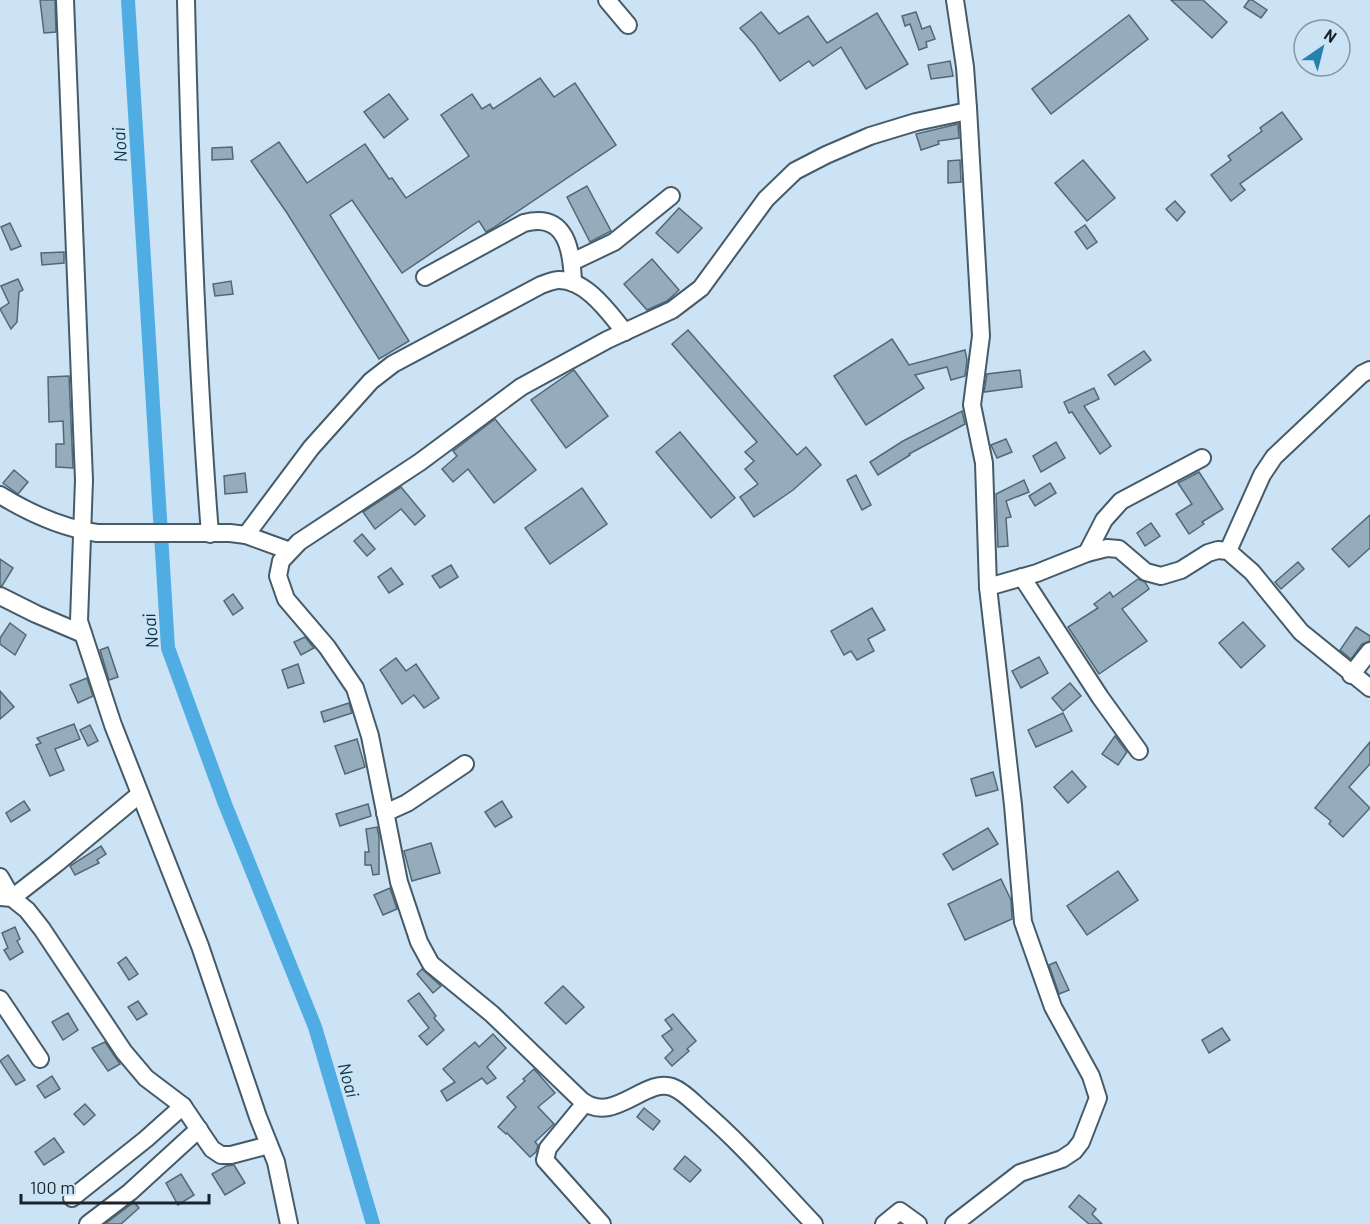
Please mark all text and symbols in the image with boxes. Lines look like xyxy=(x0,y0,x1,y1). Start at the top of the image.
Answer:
north arrow xyxy=(1292,18,1352,78)
text: N xyxy=(1321,24,1341,46)
water label: Noai xyxy=(107,126,131,163)
water label: Noai xyxy=(137,612,163,650)
water label: Noai xyxy=(334,1060,365,1101)
scale bar xyxy=(21,1167,208,1205)
text: 100 m xyxy=(30,1176,75,1198)

